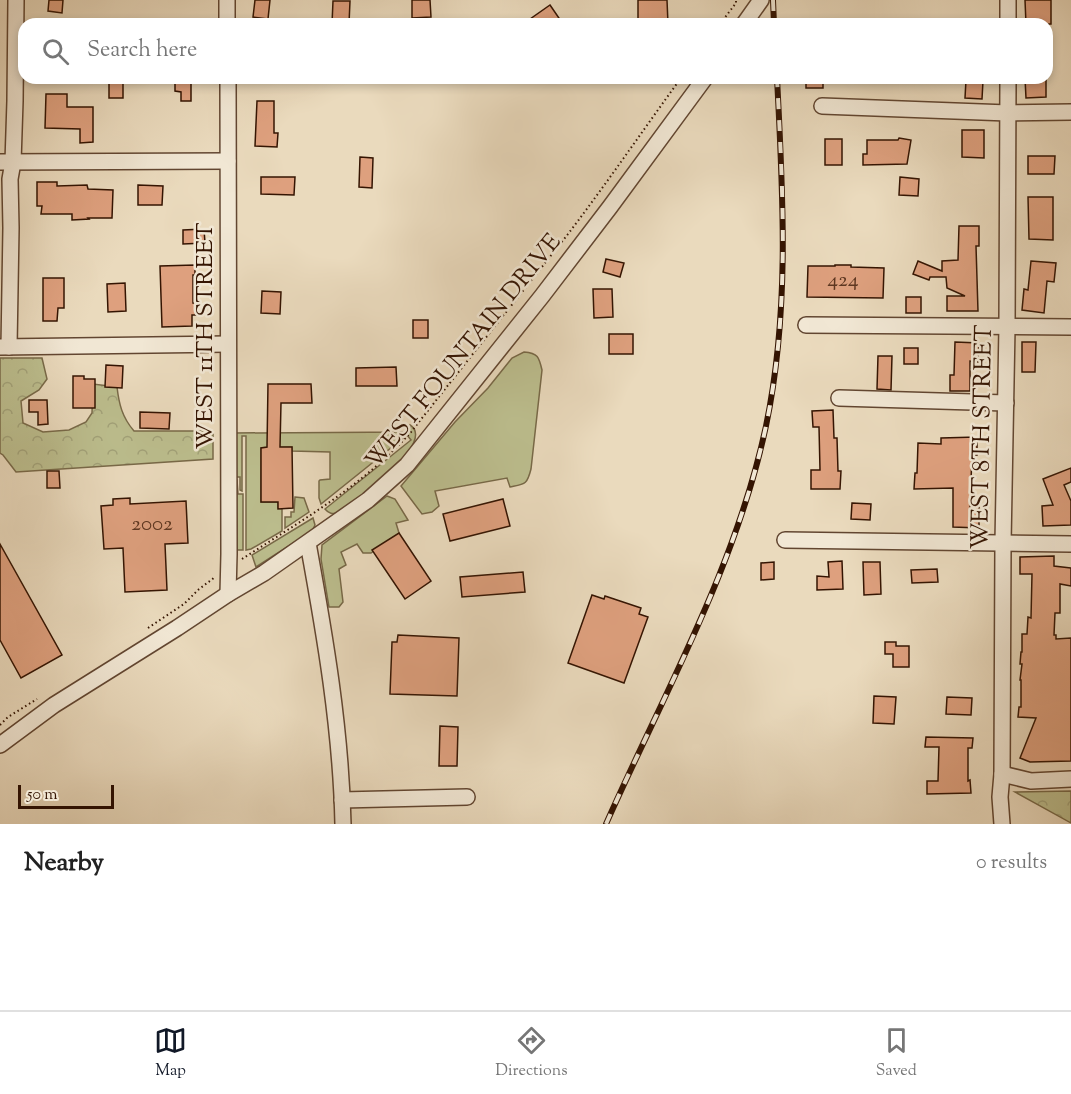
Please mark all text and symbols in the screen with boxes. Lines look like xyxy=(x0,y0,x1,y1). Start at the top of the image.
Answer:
search box xyxy=(18,18,1053,84)
icon: search xyxy=(39,35,72,68)
text: Search here xyxy=(87,35,197,67)
street label: WEST 11TH STREET xyxy=(189,222,223,449)
street label: WEST FOUNTAIN DRIVE xyxy=(358,227,570,477)
house number: 424 xyxy=(828,266,859,296)
street label: WEST 8TH STREET xyxy=(964,324,1002,550)
house number: 2002 xyxy=(131,510,173,540)
scale bar xyxy=(18,782,114,810)
text: 50 m xyxy=(27,784,58,807)
text: Nearby xyxy=(24,845,104,882)
text: 0 results xyxy=(976,849,1047,878)
tab: Map xyxy=(154,1024,187,1083)
tab: Directions xyxy=(495,1024,568,1083)
tab: Saved xyxy=(876,1024,917,1083)

